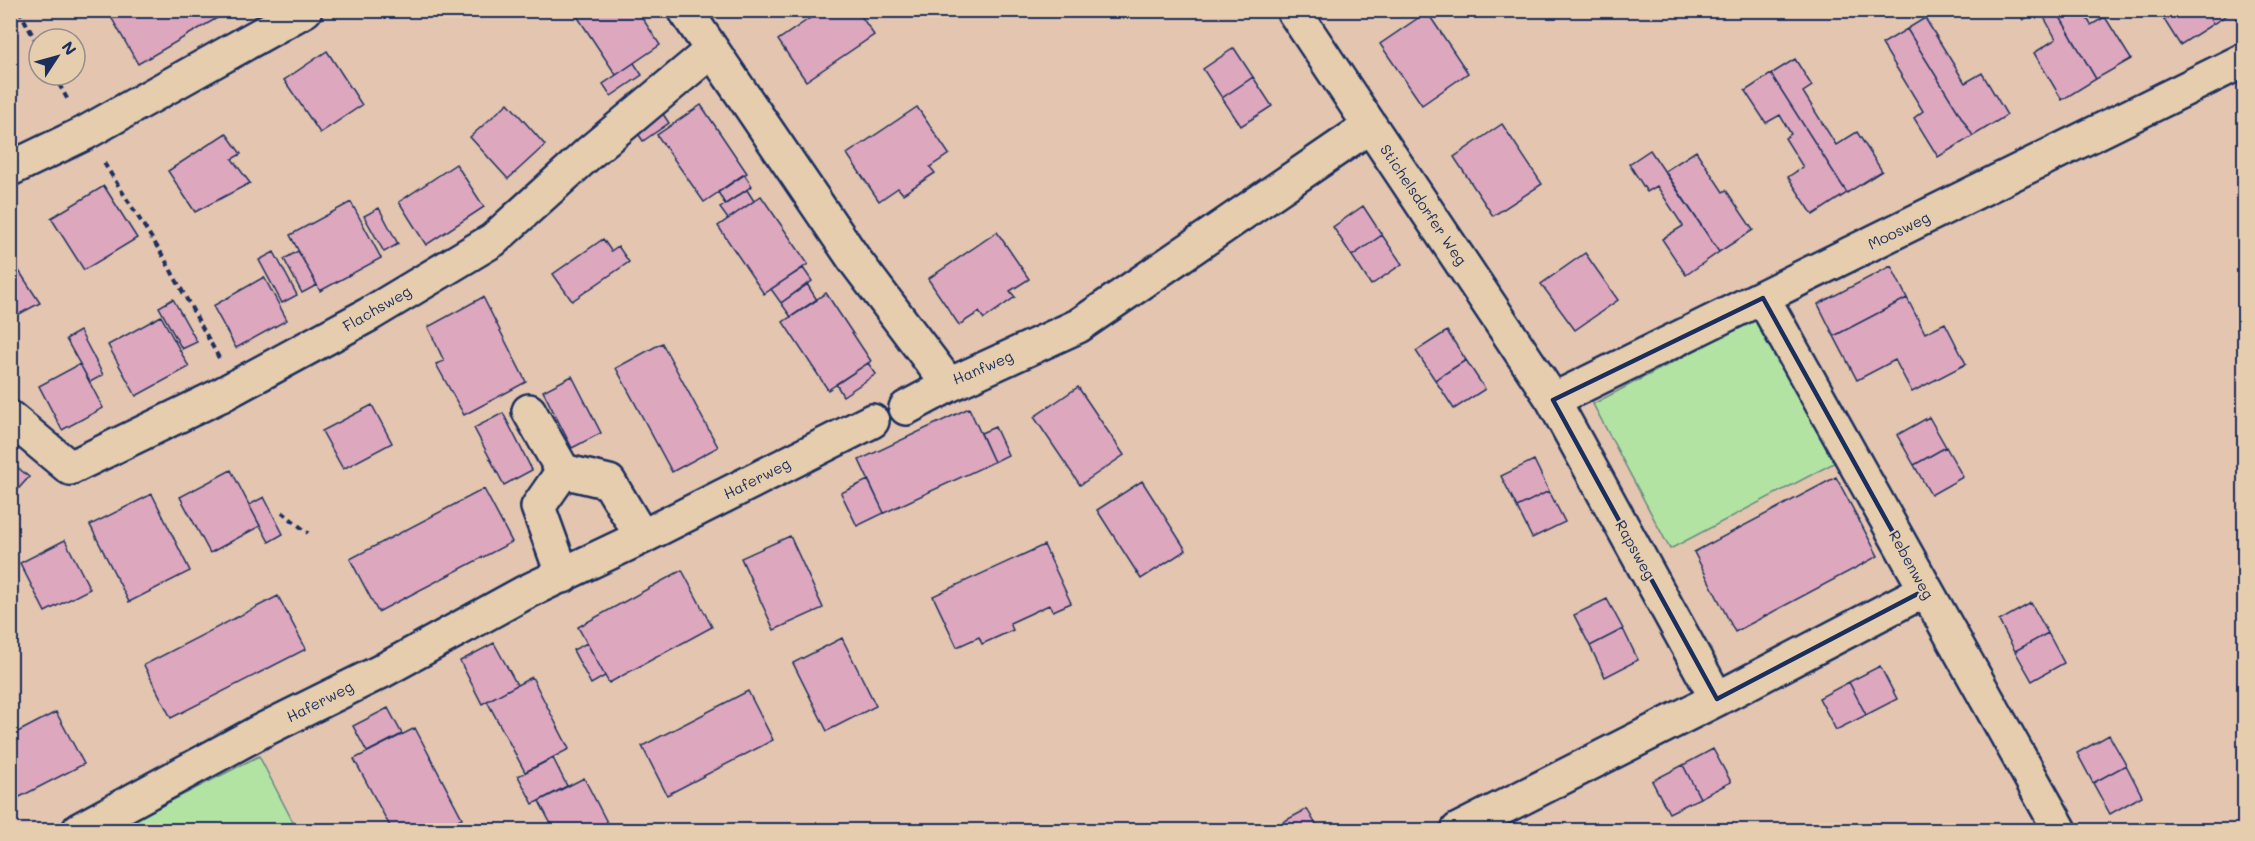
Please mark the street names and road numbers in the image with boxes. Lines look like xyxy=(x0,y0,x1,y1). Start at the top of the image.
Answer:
street label: Stichelsdorfer Weg xyxy=(1376,140,1472,269)
street label: Moosweg xyxy=(1864,206,1933,254)
street label: Flachsweg xyxy=(339,280,415,336)
street label: Hanfweg xyxy=(949,345,1016,389)
street label: Haferweg xyxy=(720,453,794,503)
street label: Rapsweg xyxy=(1611,516,1661,583)
street label: Rebenweg xyxy=(1885,527,1939,603)
street label: Haferweg xyxy=(283,676,357,726)

